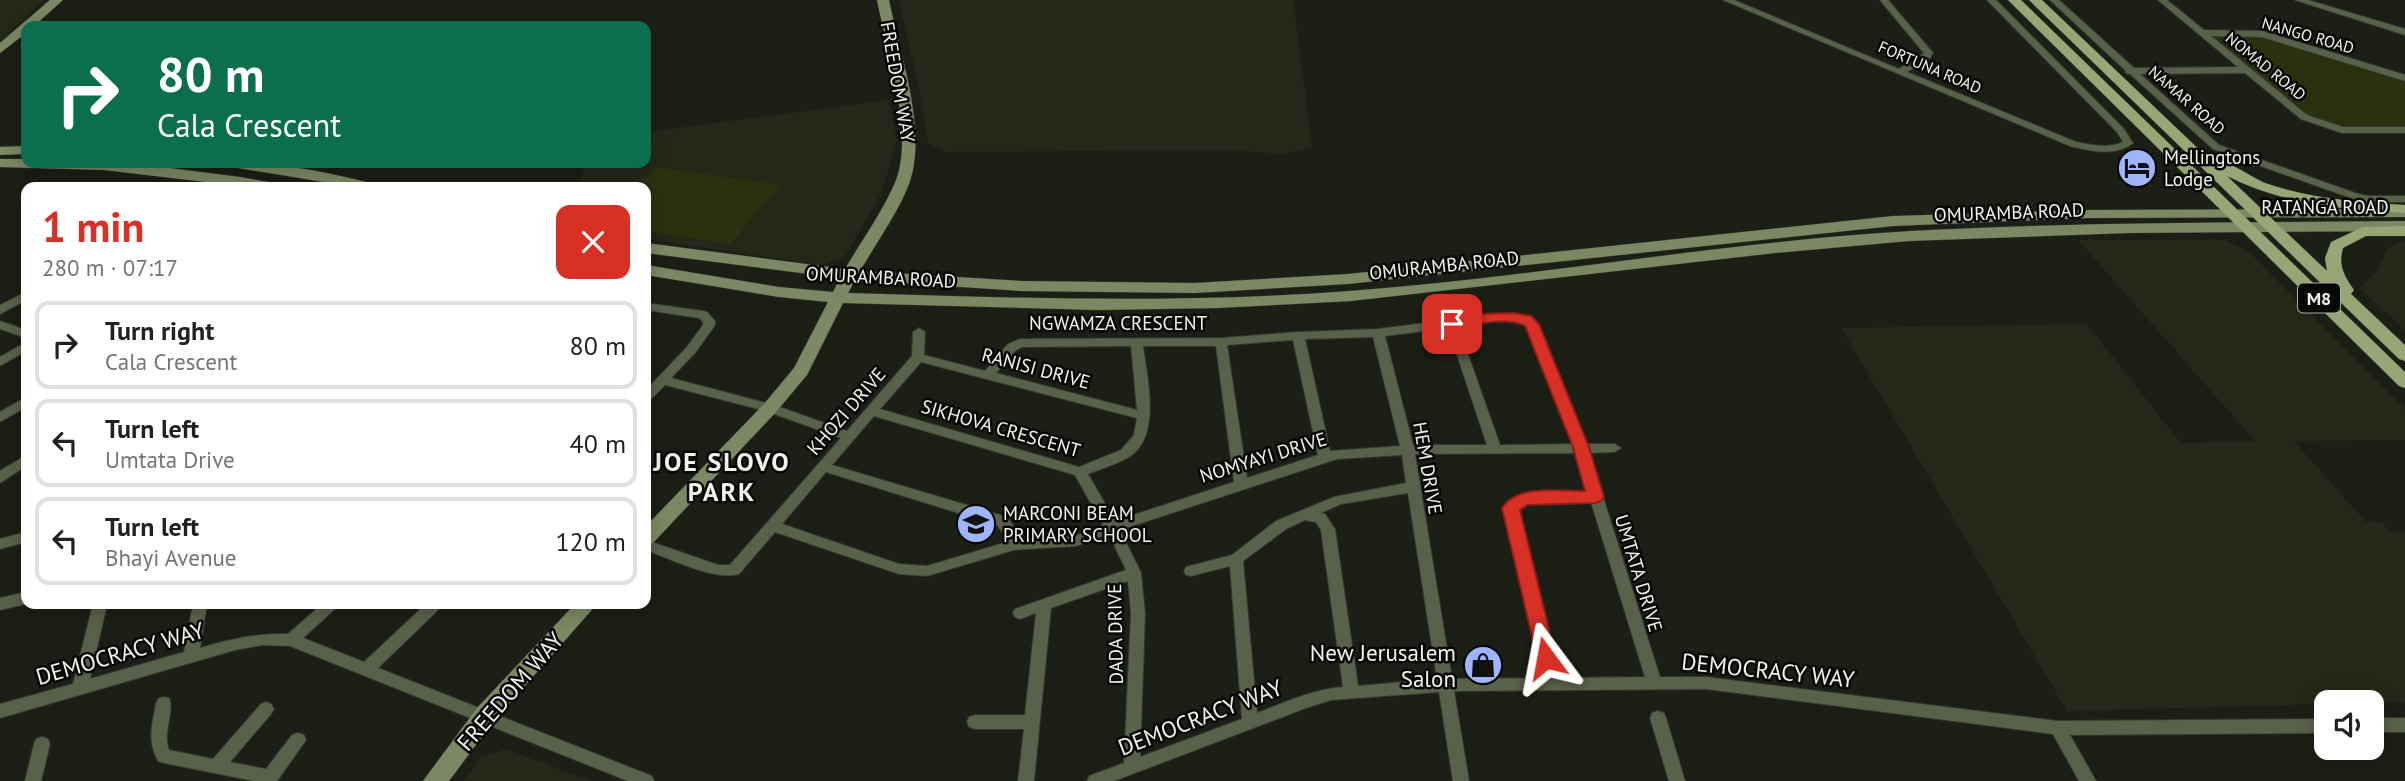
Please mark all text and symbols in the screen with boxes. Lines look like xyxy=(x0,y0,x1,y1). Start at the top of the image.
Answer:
street label: NANGO ROAD xyxy=(2260,12,2356,58)
street label: FREEDOM WAY xyxy=(876,20,921,145)
street label: NOMAD ROAD xyxy=(2222,28,2310,104)
street label: FORTUNA ROAD xyxy=(1875,36,1985,98)
text: 80 m xyxy=(157,42,264,106)
icon: right xyxy=(42,49,133,140)
street label: NAMAR ROAD xyxy=(2145,61,2229,139)
text: Cala Crescent xyxy=(157,104,341,146)
place label: Mellingtons Lodge xyxy=(2164,145,2260,191)
hotel icon: Mellingtons Lodge xyxy=(2116,147,2158,189)
street label: RATANGA ROAD xyxy=(2261,195,2389,219)
street label: OMURAMBA ROAD xyxy=(1933,197,2085,227)
text: 1 min xyxy=(42,199,144,254)
button: close xyxy=(556,205,630,279)
street label: OMURAMBA ROAD xyxy=(1368,245,1520,285)
text: 280 m · 07:17 xyxy=(42,253,178,282)
street label: OMURAMBA ROAD xyxy=(805,261,957,293)
road number: M8 xyxy=(2298,284,2340,312)
pin xyxy=(1422,294,1482,354)
icon: arrive xyxy=(1433,305,1471,343)
street label: NGWAMZA CRESCENT xyxy=(1029,311,1207,335)
text: Turn right xyxy=(105,314,214,347)
icon: right xyxy=(46,326,84,364)
text: 80 m xyxy=(570,329,626,362)
street label: RANISI DRIVE xyxy=(979,342,1093,394)
text: Cala Crescent xyxy=(105,347,237,376)
street label: KHOZI DRIVE xyxy=(801,362,891,460)
street label: SIKHOVA CRESCENT xyxy=(919,394,1084,462)
text: Turn left xyxy=(105,412,199,445)
street label: HEM DRIVE xyxy=(1408,420,1448,516)
icon: left xyxy=(46,424,84,462)
street label: NOMYAYI DRIVE xyxy=(1197,426,1329,488)
text: 40 m xyxy=(570,427,626,460)
text: Umtata Drive xyxy=(105,445,235,474)
district label: JOE SLOVO PARK xyxy=(652,445,791,508)
place label: MARCONI BEAM PRIMARY SCHOOL xyxy=(1003,501,1152,547)
school or university icon: MARCONI BEAM PRIMARY SCHOOL xyxy=(955,503,997,545)
text: Turn left xyxy=(105,510,199,543)
street label: UMTATA DRIVE xyxy=(1610,511,1668,635)
icon: left xyxy=(46,522,84,560)
text: 120 m xyxy=(555,525,626,558)
text: Bhayi Avenue xyxy=(105,543,237,572)
street label: DADA DRIVE xyxy=(1102,583,1128,685)
street label: DEMOCRACY WAY xyxy=(32,615,208,691)
position arrow xyxy=(1509,621,1583,695)
street label: FREEDOM WAY xyxy=(450,626,570,756)
place label: New Jerusalem Salon xyxy=(1310,638,1456,693)
shop icon: New Jerusalem Salon xyxy=(1462,644,1504,686)
street label: DEMOCRACY WAY xyxy=(1680,646,1856,694)
street label: DEMOCRACY WAY xyxy=(1114,672,1286,762)
map controls xyxy=(2314,690,2384,760)
button: sound xyxy=(2314,690,2384,760)

